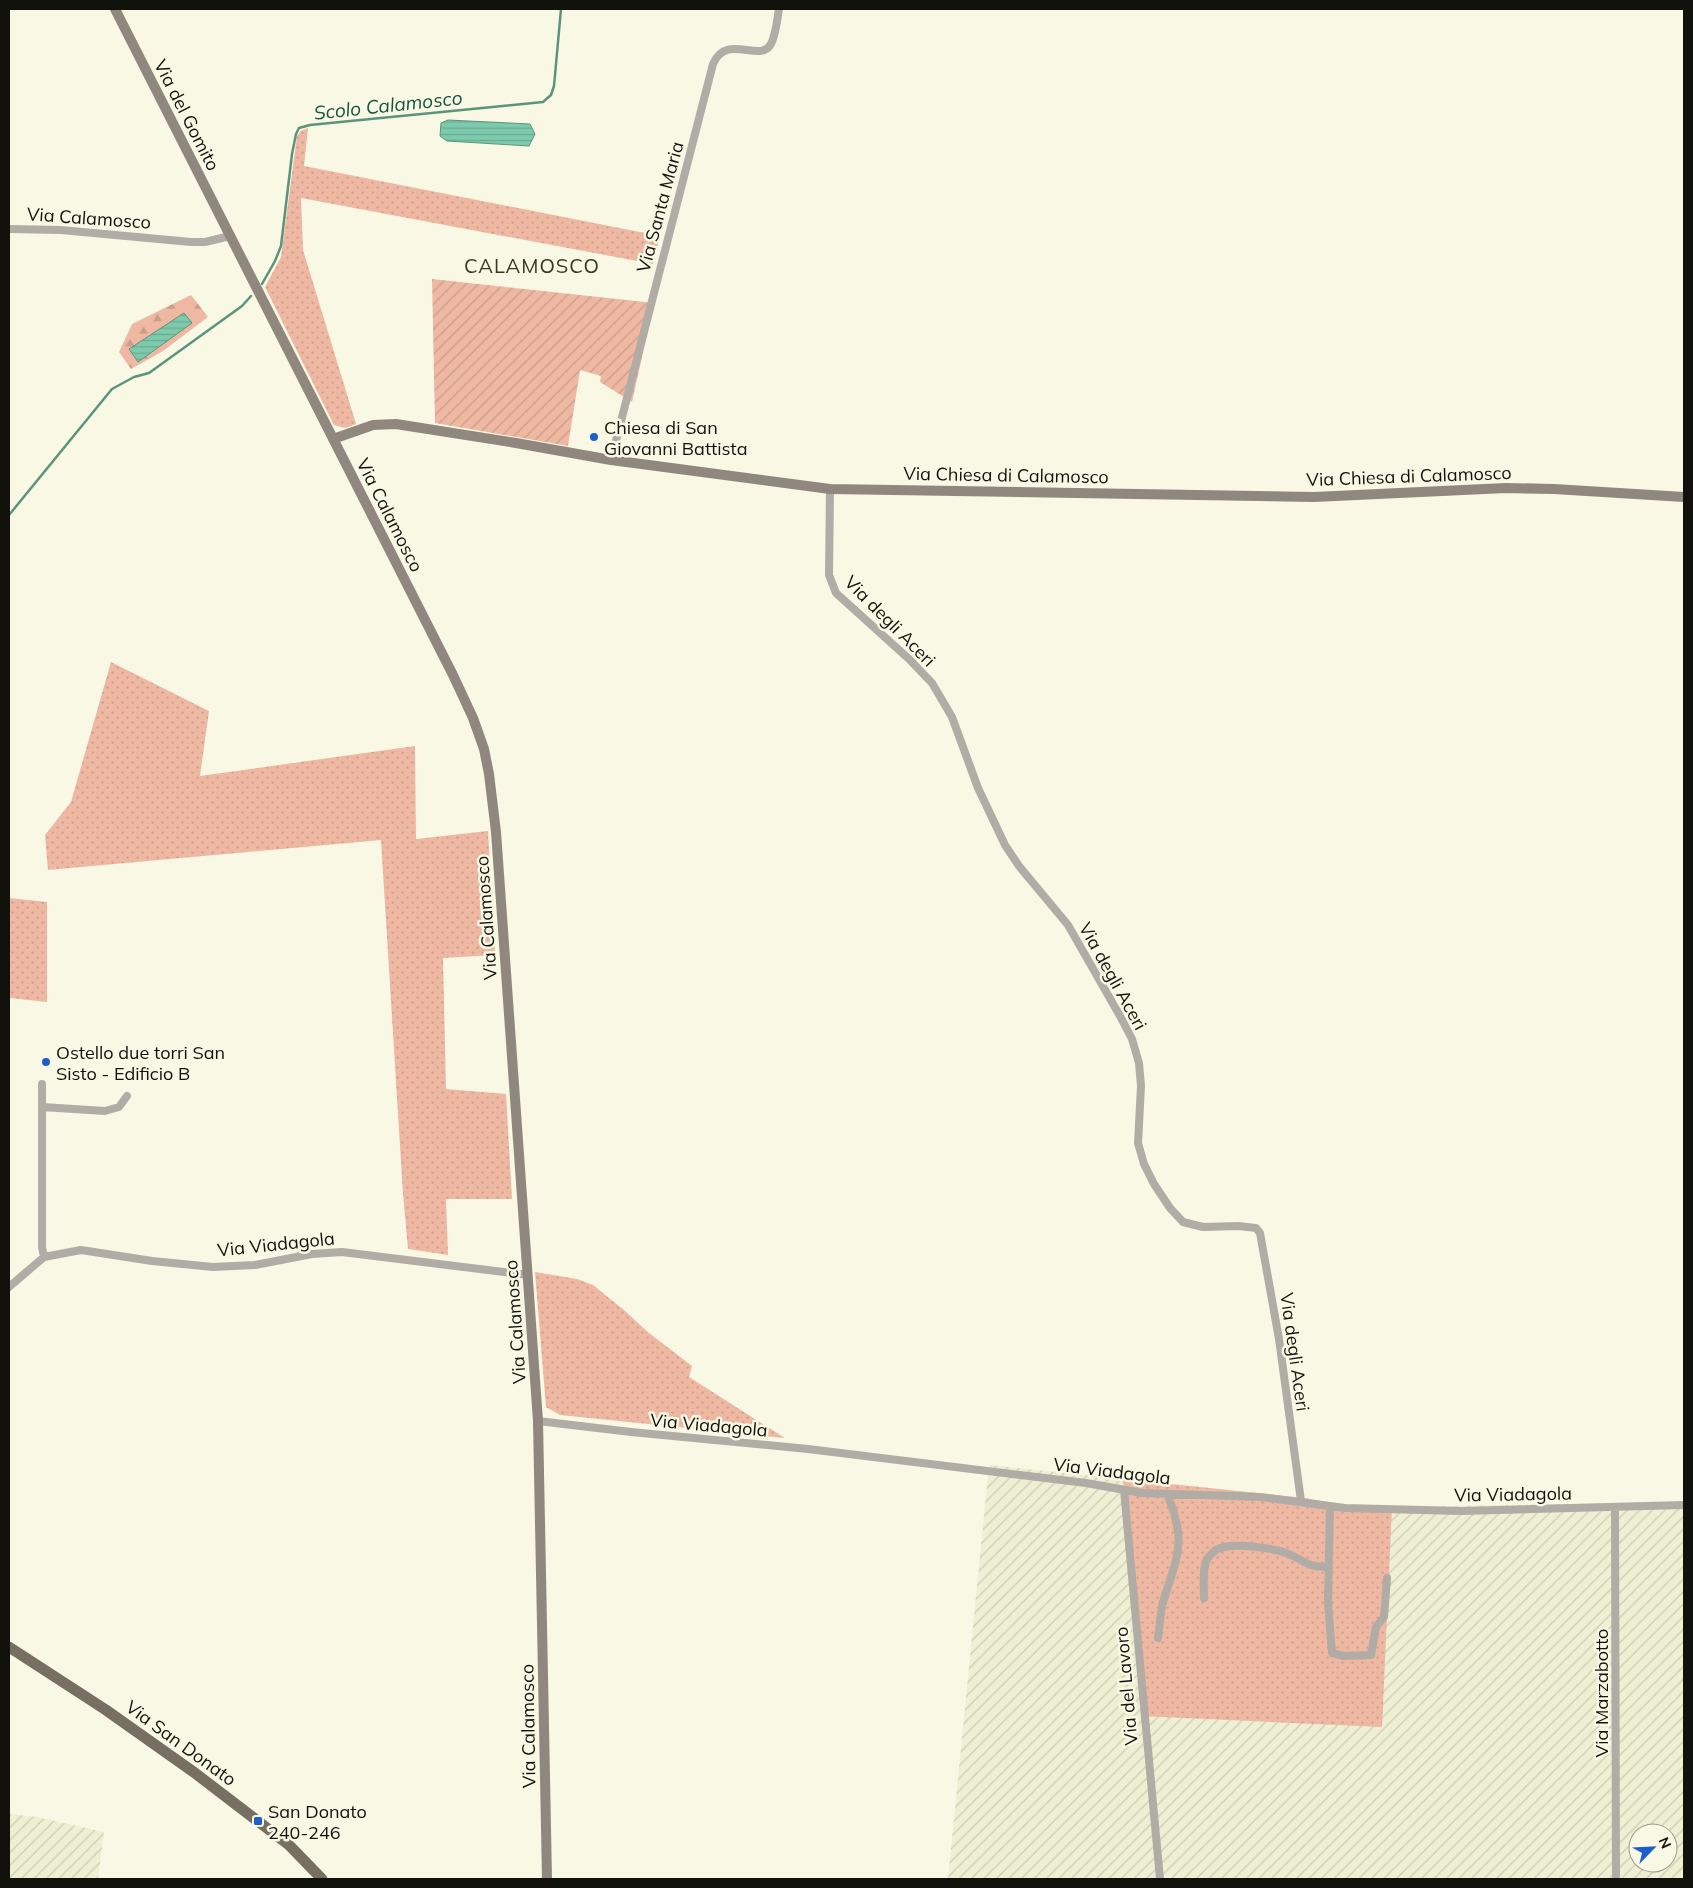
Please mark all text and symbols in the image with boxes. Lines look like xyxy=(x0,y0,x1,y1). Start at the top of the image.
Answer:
street label: Via del Gomito xyxy=(149,55,225,175)
water label: Scolo Calamosco xyxy=(313,85,464,125)
street label: Via Santa Maria xyxy=(631,139,689,275)
street label: Via Calamosco xyxy=(26,202,152,234)
district label: CALAMOSCO xyxy=(464,253,600,278)
place label: Chiesa di San Giovanni Battista xyxy=(604,416,747,460)
marker: Chiesa di San Giovanni Battista xyxy=(588,431,600,443)
street label: Via Calamosco xyxy=(352,454,428,576)
street label: Via Chiesa di Calamosco xyxy=(1306,461,1512,491)
street label: Via Chiesa di Calamosco xyxy=(903,462,1109,488)
street label: Via degli Aceri xyxy=(840,571,940,671)
street label: Via Calamosco xyxy=(470,855,502,981)
street label: Via degli Aceri xyxy=(1074,918,1152,1034)
place label: Ostello due torri San Sisto - Edificio B xyxy=(56,1041,225,1085)
marker: Ostello due torri San Sisto - Edificio B xyxy=(40,1056,52,1068)
street label: Via Viadagola xyxy=(216,1226,336,1262)
street label: Via Calamosco xyxy=(499,1259,531,1385)
street label: Via degli Aceri xyxy=(1275,1291,1315,1413)
street label: Via Viadagola xyxy=(649,1408,769,1442)
street label: Via Viadagola xyxy=(1052,1452,1172,1490)
street label: Via Viadagola xyxy=(1454,1481,1572,1507)
street label: Via del Lavoro xyxy=(1109,1626,1143,1746)
street label: Via Marzabotto xyxy=(1590,1629,1613,1757)
street label: Via Calamosco xyxy=(515,1664,541,1788)
street label: Via San Donato xyxy=(121,1695,241,1791)
place label: San Donato 240-246 xyxy=(268,1800,367,1844)
marker: San Donato 240-246 xyxy=(252,1815,264,1827)
north arrow xyxy=(1628,1823,1678,1873)
text: N xyxy=(1655,1834,1675,1851)

